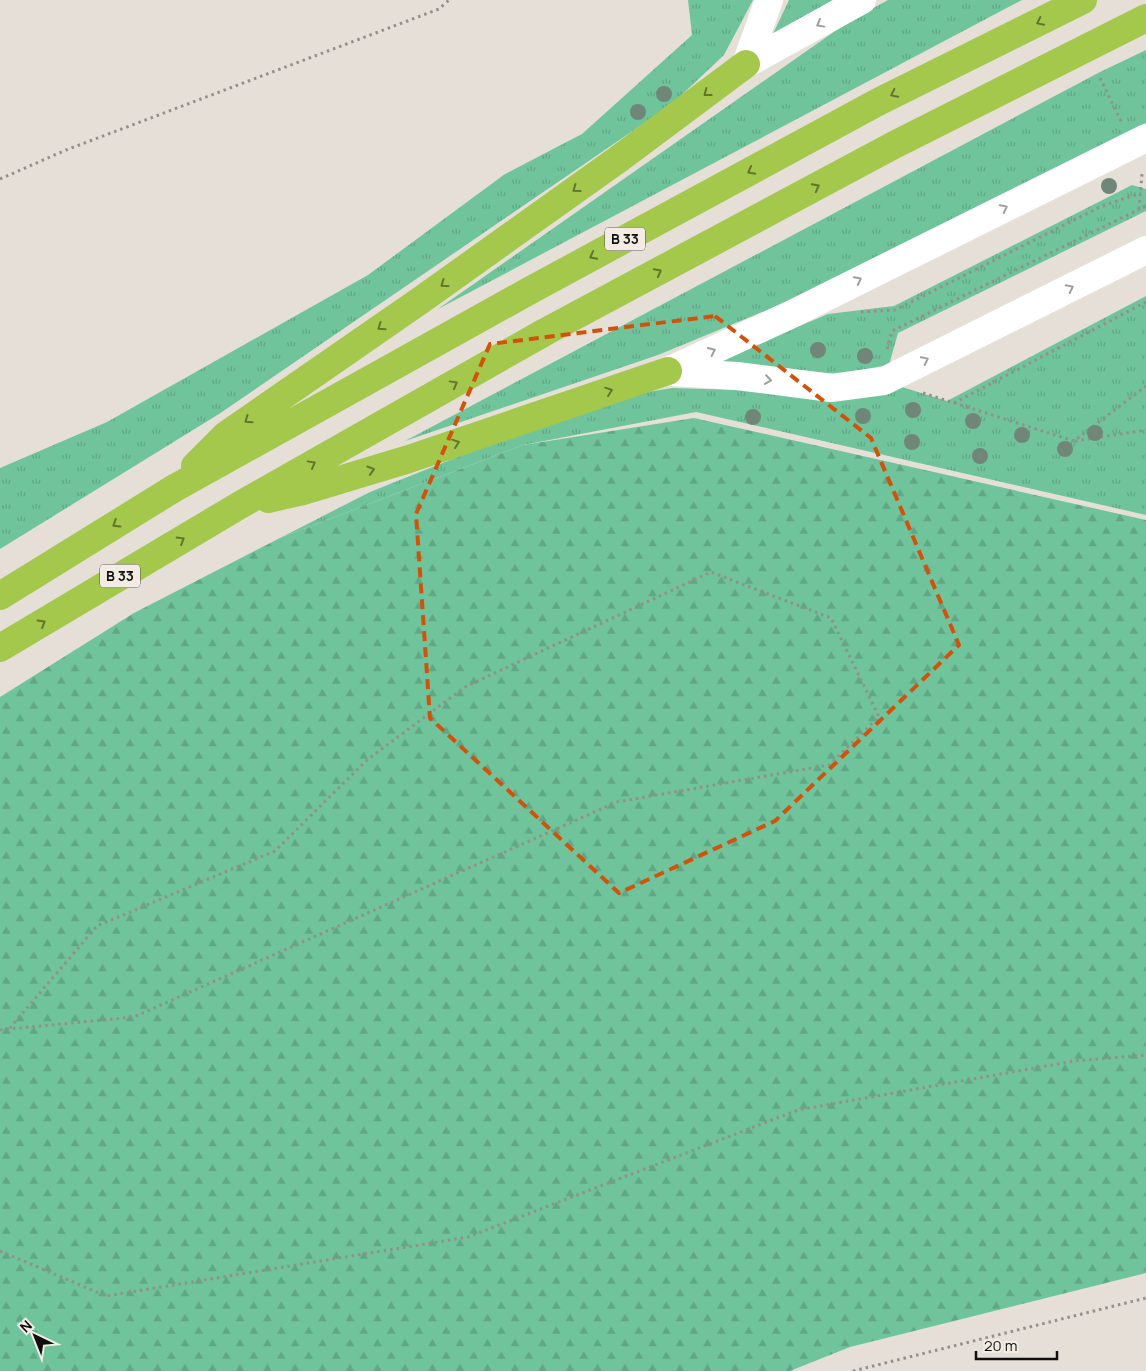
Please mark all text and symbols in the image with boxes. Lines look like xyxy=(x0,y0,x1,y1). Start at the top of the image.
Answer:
one-way arrow xyxy=(1036,16,1045,26)
one-way arrow xyxy=(816,18,825,28)
one-way arrow xyxy=(704,88,713,96)
one-way arrow xyxy=(890,88,899,98)
one-way arrow xyxy=(747,164,756,174)
one-way arrow xyxy=(811,183,820,193)
one-way arrow xyxy=(573,184,582,192)
one-way arrow xyxy=(999,204,1008,214)
road number: B 33 xyxy=(605,228,645,250)
one-way arrow xyxy=(589,250,598,260)
one-way arrow xyxy=(652,268,661,278)
one-way arrow xyxy=(853,276,862,286)
one-way arrow xyxy=(440,278,450,287)
one-way arrow xyxy=(1065,284,1074,294)
one-way arrow xyxy=(378,321,387,331)
one-way arrow xyxy=(707,346,716,357)
one-way arrow xyxy=(920,356,929,366)
one-way arrow xyxy=(765,374,773,385)
one-way arrow xyxy=(449,380,458,390)
one-way arrow xyxy=(605,387,613,397)
one-way arrow xyxy=(244,414,254,423)
one-way arrow xyxy=(451,439,459,449)
one-way arrow xyxy=(307,460,316,470)
one-way arrow xyxy=(367,466,375,476)
one-way arrow xyxy=(113,517,122,527)
one-way arrow xyxy=(176,536,185,546)
road number: B 33 xyxy=(100,564,140,588)
one-way arrow xyxy=(36,619,45,629)
north arrow xyxy=(10,1311,60,1361)
text: N xyxy=(16,1316,36,1337)
scale bar xyxy=(976,1328,1057,1360)
text: 20 m xyxy=(984,1335,1017,1356)

